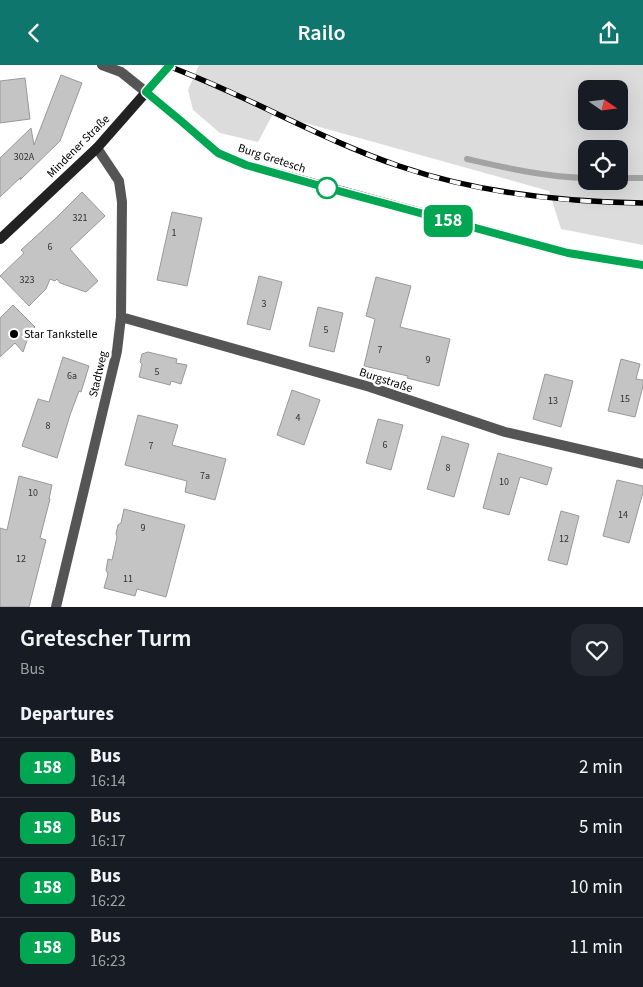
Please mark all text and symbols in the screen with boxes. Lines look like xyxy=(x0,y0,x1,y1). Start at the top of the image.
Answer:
text: Railo xyxy=(297,17,346,49)
icon: back xyxy=(20,19,48,47)
icon: share xyxy=(595,19,623,47)
north arrow xyxy=(578,80,628,130)
map controls xyxy=(578,80,628,190)
street label: Mindener Straße xyxy=(43,111,114,182)
street label: Burg Gretesch xyxy=(236,140,308,177)
button: locate xyxy=(578,140,628,190)
house number: 302A xyxy=(14,150,35,164)
unlabelled marker xyxy=(316,177,338,199)
line badge: 158 xyxy=(419,205,477,237)
text: 158 xyxy=(434,208,462,233)
house number: 321 xyxy=(73,211,87,225)
house number: 1 xyxy=(172,226,177,240)
house number: 6 xyxy=(48,240,53,254)
house number: 323 xyxy=(20,273,34,287)
house number: 3 xyxy=(262,297,267,311)
house number: 5 xyxy=(324,323,329,337)
place label: Star Tankstelle xyxy=(24,326,97,343)
marker: Star Tankstelle xyxy=(8,328,20,340)
house number: 7 xyxy=(378,343,383,357)
street label: Stadtweg xyxy=(85,349,112,399)
house number: 9 xyxy=(426,353,431,367)
street label: Burgstraße xyxy=(357,364,415,397)
house number: 5 xyxy=(155,365,160,379)
house number: 6a xyxy=(67,369,77,383)
house number: 15 xyxy=(620,392,630,406)
house number: 13 xyxy=(548,394,558,408)
house number: 4 xyxy=(296,411,301,425)
house number: 8 xyxy=(46,419,51,433)
house number: 6 xyxy=(383,438,388,452)
house number: 7 xyxy=(149,439,154,453)
house number: 8 xyxy=(446,461,451,475)
house number: 7a xyxy=(200,469,210,483)
house number: 10 xyxy=(499,475,509,489)
house number: 10 xyxy=(28,486,38,500)
house number: 14 xyxy=(618,508,628,522)
house number: 9 xyxy=(141,521,146,535)
house number: 12 xyxy=(559,532,569,546)
house number: 12 xyxy=(16,552,26,566)
house number: 11 xyxy=(123,572,133,586)
text: Gretescher Turm xyxy=(20,621,191,656)
button: heart xyxy=(571,624,623,676)
text: Bus xyxy=(20,658,45,680)
text: Departures xyxy=(20,701,114,728)
text: Bus xyxy=(90,743,121,770)
text: 2 min xyxy=(579,754,623,781)
text: 158 xyxy=(33,755,62,780)
text: 16:14 xyxy=(90,770,126,792)
text: Bus xyxy=(90,803,121,830)
text: 5 min xyxy=(579,814,623,841)
text: 158 xyxy=(33,815,62,840)
text: 16:17 xyxy=(90,830,126,852)
text: Bus xyxy=(90,863,121,890)
text: 10 min xyxy=(569,874,623,901)
text: 158 xyxy=(33,875,62,900)
text: 16:22 xyxy=(90,890,126,912)
text: Bus xyxy=(90,923,121,950)
text: 11 min xyxy=(569,934,623,961)
text: 158 xyxy=(33,935,62,960)
text: 16:23 xyxy=(90,950,126,972)

